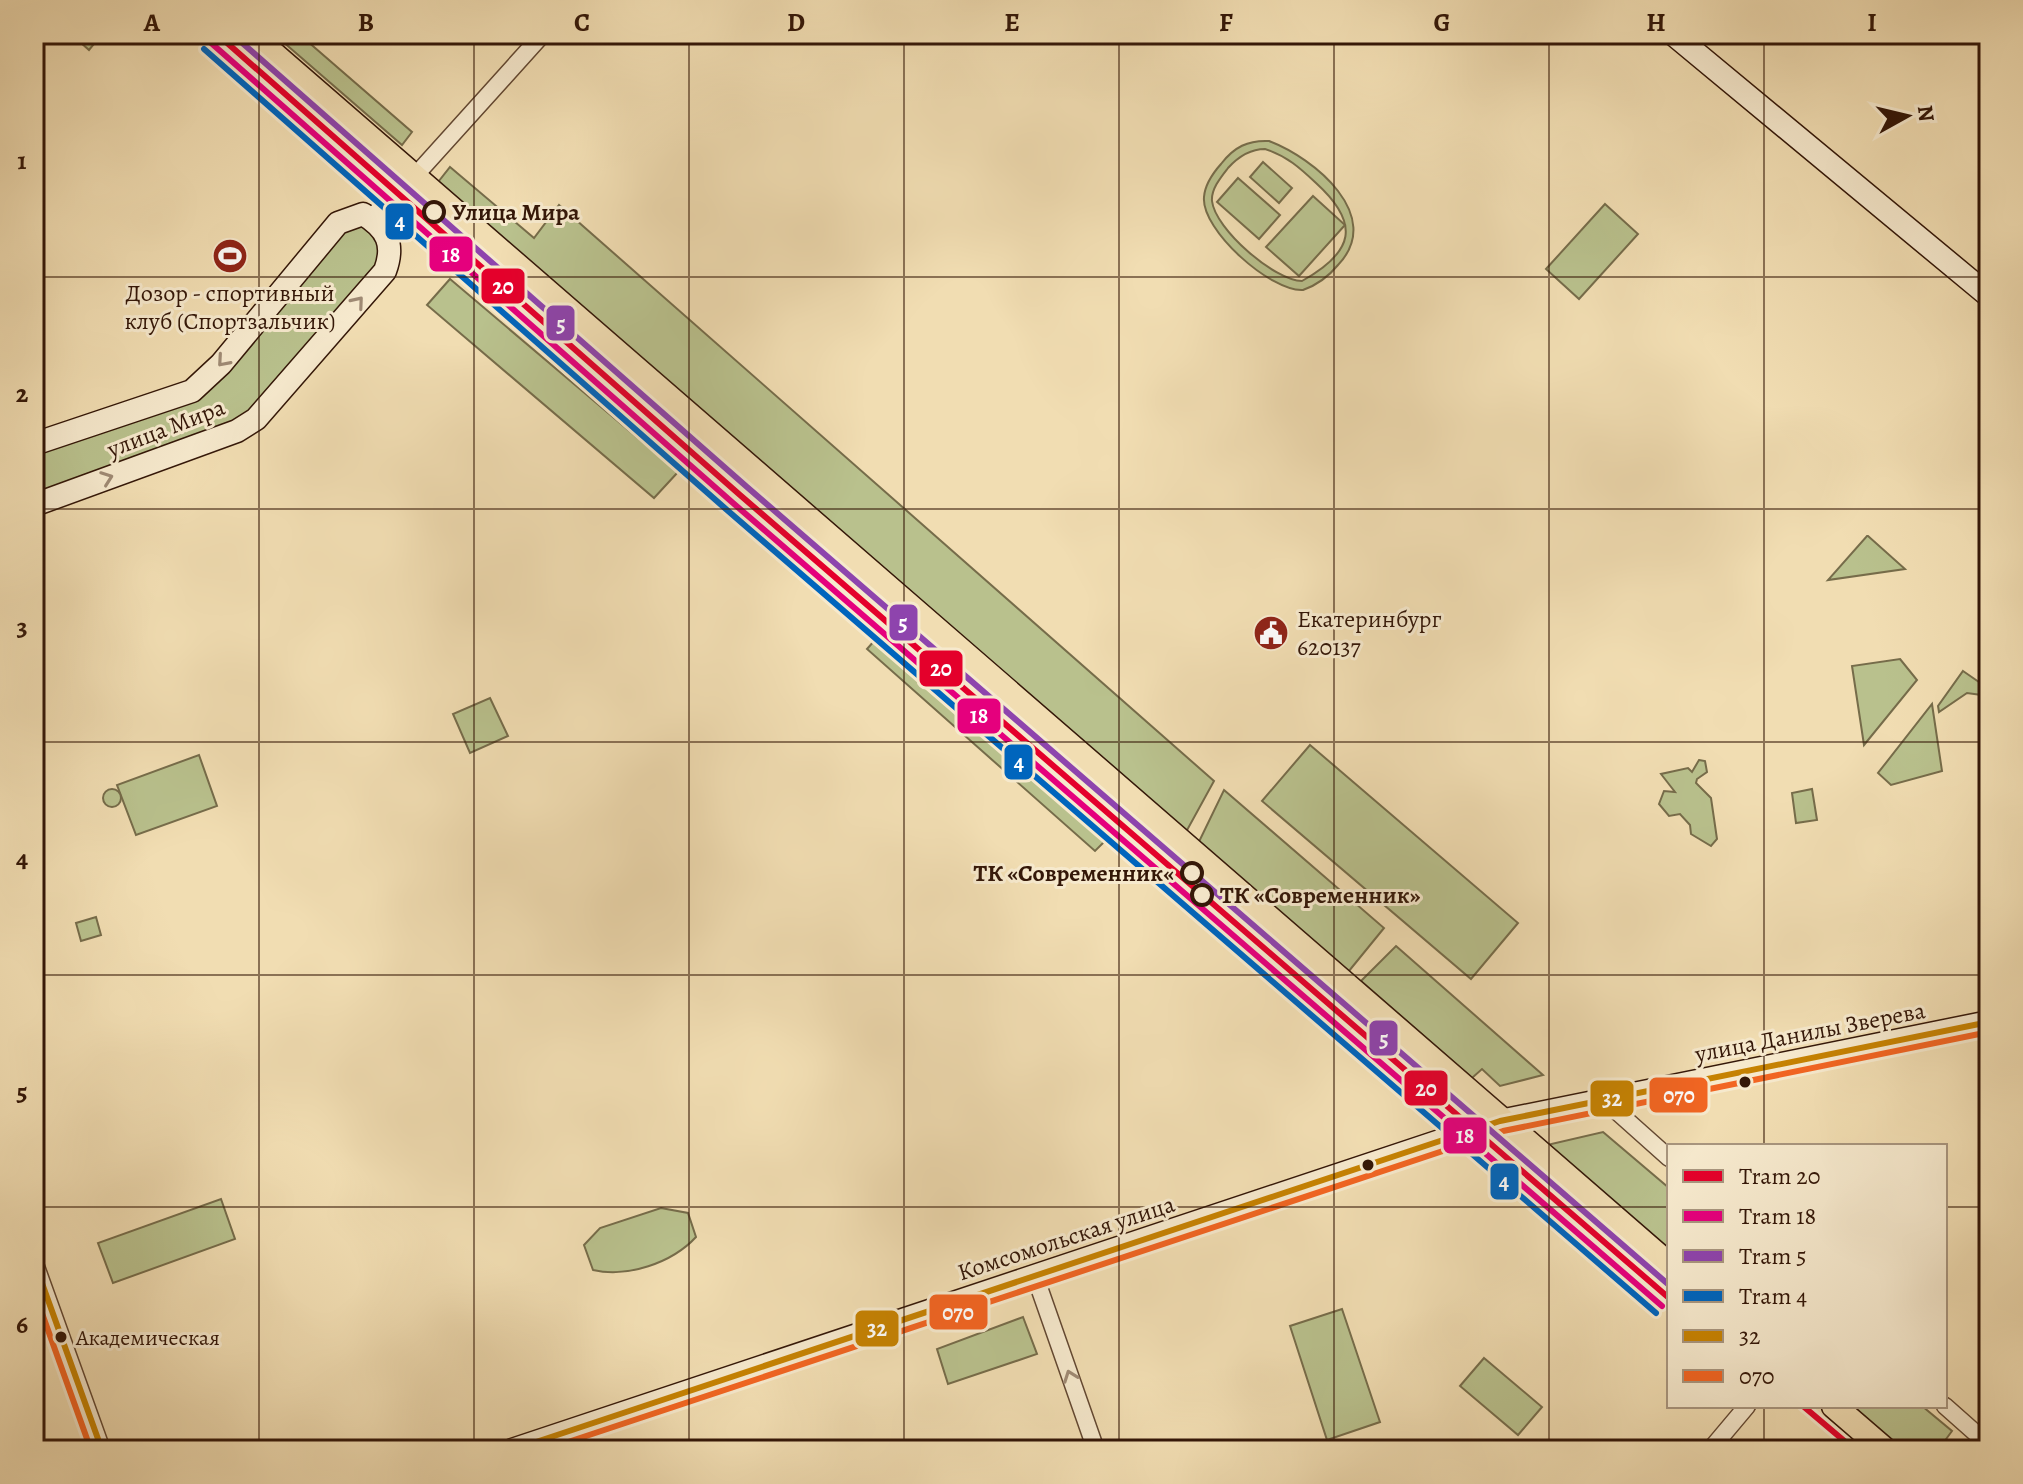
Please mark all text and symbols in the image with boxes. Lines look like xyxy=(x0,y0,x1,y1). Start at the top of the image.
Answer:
text: A xyxy=(143,5,161,40)
text: B xyxy=(358,5,374,40)
text: C xyxy=(574,5,590,40)
text: D xyxy=(787,5,805,40)
text: E xyxy=(1004,5,1020,40)
text: F xyxy=(1219,5,1233,40)
text: G xyxy=(1433,5,1451,40)
text: H xyxy=(1646,5,1666,40)
text: I xyxy=(1867,5,1877,40)
north arrow xyxy=(1867,76,1947,156)
text: N xyxy=(1910,103,1942,123)
text: 1 xyxy=(17,143,27,178)
place label: Улица Мира xyxy=(452,196,580,228)
marker: Улица Мира xyxy=(423,201,445,223)
line badge: 4 xyxy=(384,202,415,241)
text: 4 xyxy=(395,207,405,237)
line badge: 18 xyxy=(428,235,474,273)
sports icon: Дозор - спортивный клуб (Спортзальчик) xyxy=(211,237,249,275)
text: 18 xyxy=(442,240,460,270)
line badge: 20 xyxy=(480,267,526,305)
text: 20 xyxy=(492,272,514,302)
place label: Дозор - спортивный клуб (Спортзальчик) xyxy=(124,277,336,337)
one-way arrow xyxy=(348,297,363,311)
line badge: 5 xyxy=(545,304,576,342)
text: 5 xyxy=(556,309,566,339)
one-way arrow xyxy=(219,351,233,366)
text: 2 xyxy=(16,376,29,411)
street label: улица Мира xyxy=(102,391,230,465)
one-way arrow xyxy=(99,471,113,488)
line badge: 5 xyxy=(888,603,919,642)
place label: Екатеринбург 620137 xyxy=(1297,603,1441,663)
text: 5 xyxy=(898,608,908,638)
text: 3 xyxy=(16,609,28,644)
public building icon: Екатеринбург 620137 xyxy=(1252,614,1290,652)
line badge: 20 xyxy=(918,649,964,688)
text: 20 xyxy=(930,654,952,684)
line badge: 18 xyxy=(956,697,1002,735)
text: 18 xyxy=(970,701,988,731)
line badge: 4 xyxy=(1003,743,1034,781)
text: 4 xyxy=(1014,748,1024,778)
text: 4 xyxy=(16,841,28,876)
place label: ТК «Современник« xyxy=(974,857,1174,889)
marker: ТК «Современник« xyxy=(1181,862,1203,884)
place label: ТК «Современник» xyxy=(1220,879,1421,911)
marker: ТК «Современник» xyxy=(1191,884,1213,906)
street label: улица Данилы Зверева xyxy=(1691,994,1928,1070)
line badge: 5 xyxy=(1368,1019,1399,1057)
text: 5 xyxy=(1379,1024,1389,1054)
line badge: 20 xyxy=(1403,1069,1449,1107)
text: 5 xyxy=(16,1074,28,1109)
text: 20 xyxy=(1415,1074,1437,1104)
unlabelled marker xyxy=(1737,1074,1753,1090)
line badge: 070 xyxy=(1648,1076,1709,1114)
line badge: 32 xyxy=(1589,1079,1635,1118)
text: 070 xyxy=(1663,1081,1695,1111)
text: 32 xyxy=(1602,1084,1622,1114)
line badge: 18 xyxy=(1442,1116,1488,1155)
text: 18 xyxy=(1456,1121,1474,1151)
legend xyxy=(1667,1144,1947,1408)
unlabelled marker xyxy=(1360,1157,1376,1173)
text: Tram 20 xyxy=(1739,1160,1820,1192)
line badge: 4 xyxy=(1489,1162,1520,1201)
text: 4 xyxy=(1499,1167,1509,1197)
street label: Комсомольская улица xyxy=(953,1188,1179,1288)
text: Tram 18 xyxy=(1739,1200,1816,1232)
text: Tram 5 xyxy=(1739,1240,1807,1272)
text: Tram 4 xyxy=(1739,1280,1807,1312)
line badge: 070 xyxy=(928,1293,989,1331)
text: 070 xyxy=(942,1298,974,1328)
text: 6 xyxy=(16,1307,28,1342)
line badge: 32 xyxy=(854,1309,900,1348)
text: 32 xyxy=(867,1314,887,1344)
text: 32 xyxy=(1739,1320,1760,1352)
place label: Академическая xyxy=(75,1323,220,1353)
marker: Академическая xyxy=(53,1329,69,1345)
text: 070 xyxy=(1739,1360,1775,1392)
one-way arrow xyxy=(1063,1370,1079,1384)

